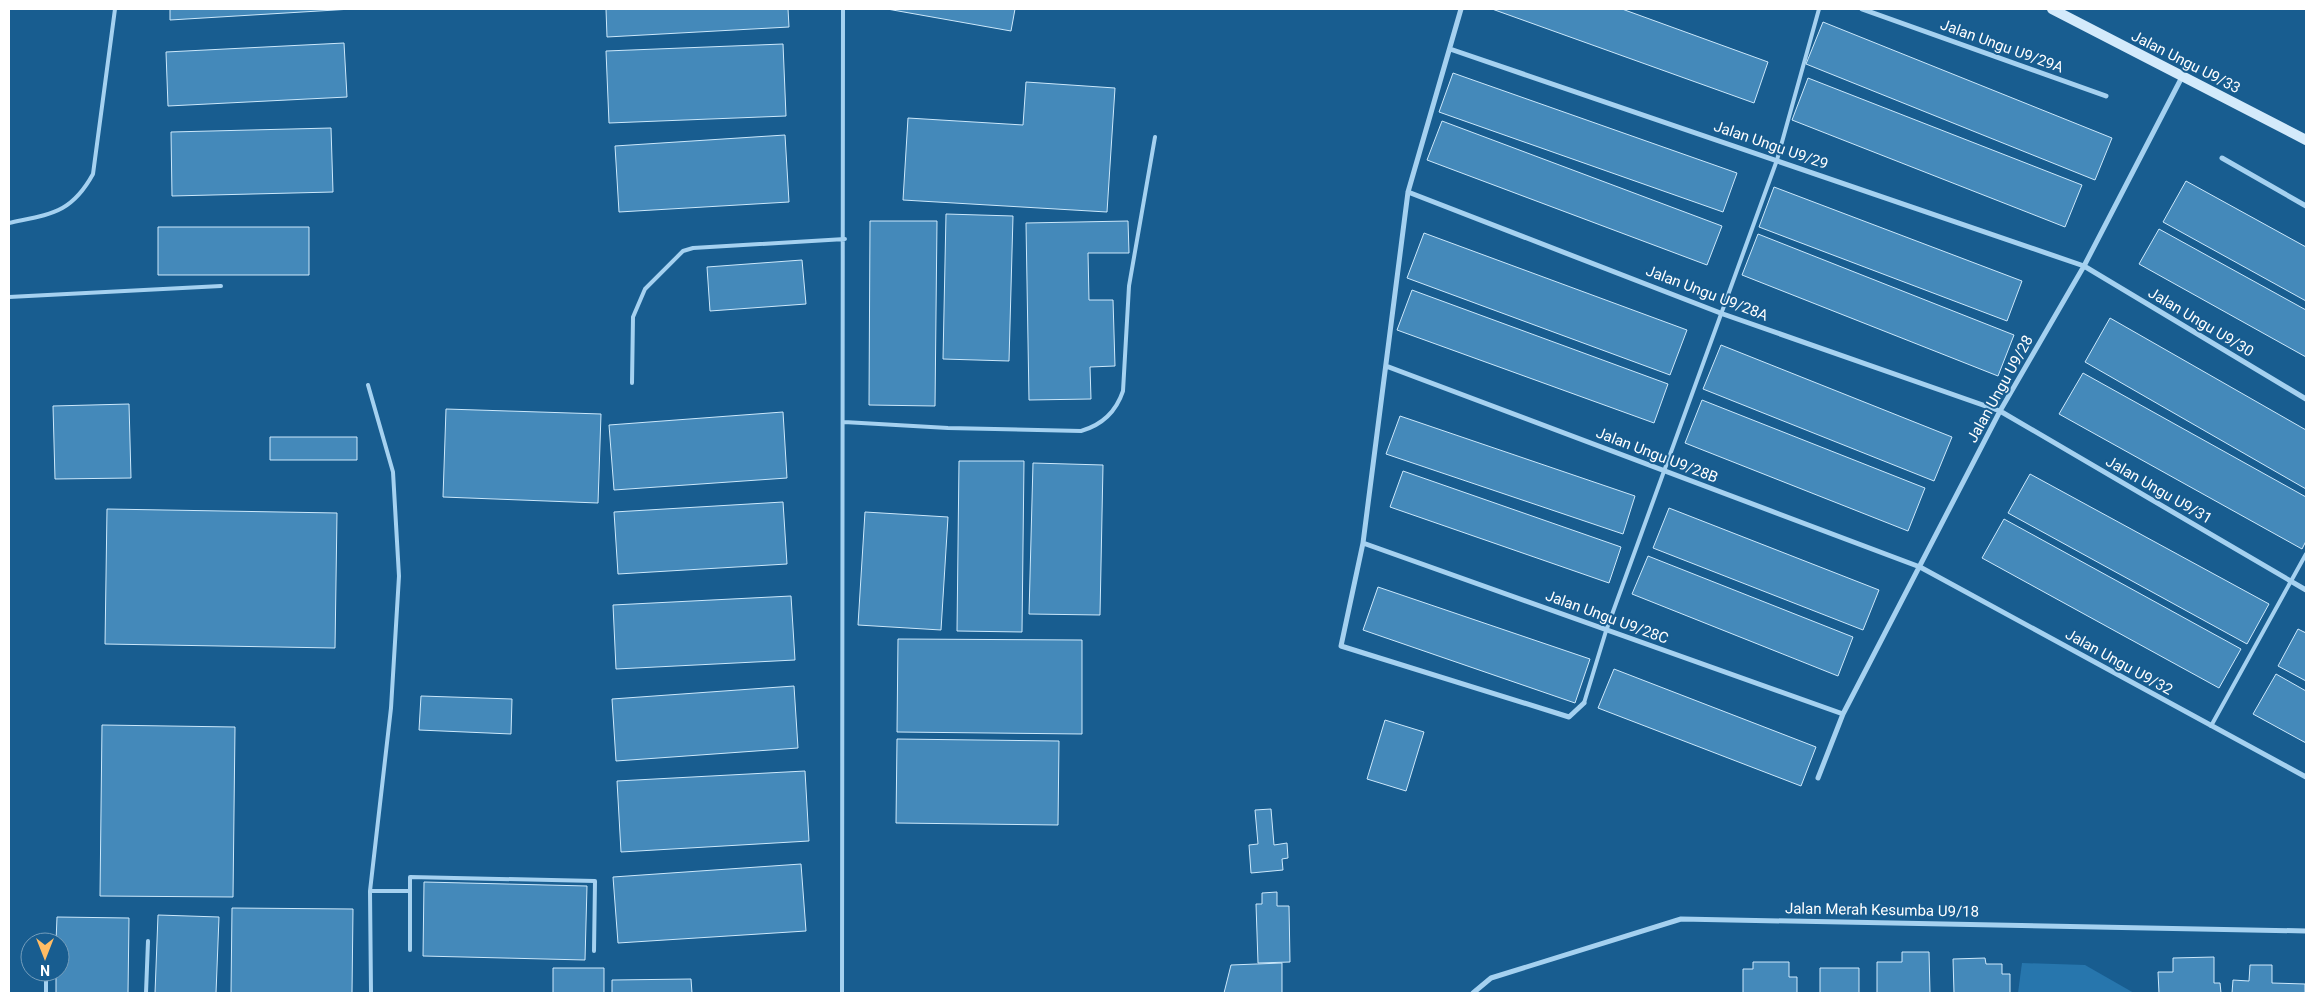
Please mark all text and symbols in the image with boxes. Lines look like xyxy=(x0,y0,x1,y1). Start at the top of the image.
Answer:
street label: Jalan Ungu U9/29A xyxy=(1938,15,2066,77)
street label: Jalan Ungu U9/33 xyxy=(2129,27,2243,97)
street label: Jalan Ungu U9/29 xyxy=(1711,117,1831,173)
street label: Jalan Ungu U9/28A xyxy=(1643,261,1771,325)
street label: Jalan Ungu U9/30 xyxy=(2145,283,2257,361)
street label: Jalan Ungu U9/28 xyxy=(1963,332,2037,446)
street label: Jalan Ungu U9/28B xyxy=(1593,423,1721,487)
street label: Jalan Ungu U9/31 xyxy=(2103,452,2215,528)
street label: Jalan Ungu U9/28C xyxy=(1543,586,1671,648)
street label: Jalan Ungu U9/32 xyxy=(2062,625,2176,699)
street label: Jalan Merah Kesumba U9/18 xyxy=(1785,899,1979,921)
north arrow xyxy=(20,932,70,982)
text: N xyxy=(40,962,50,978)

